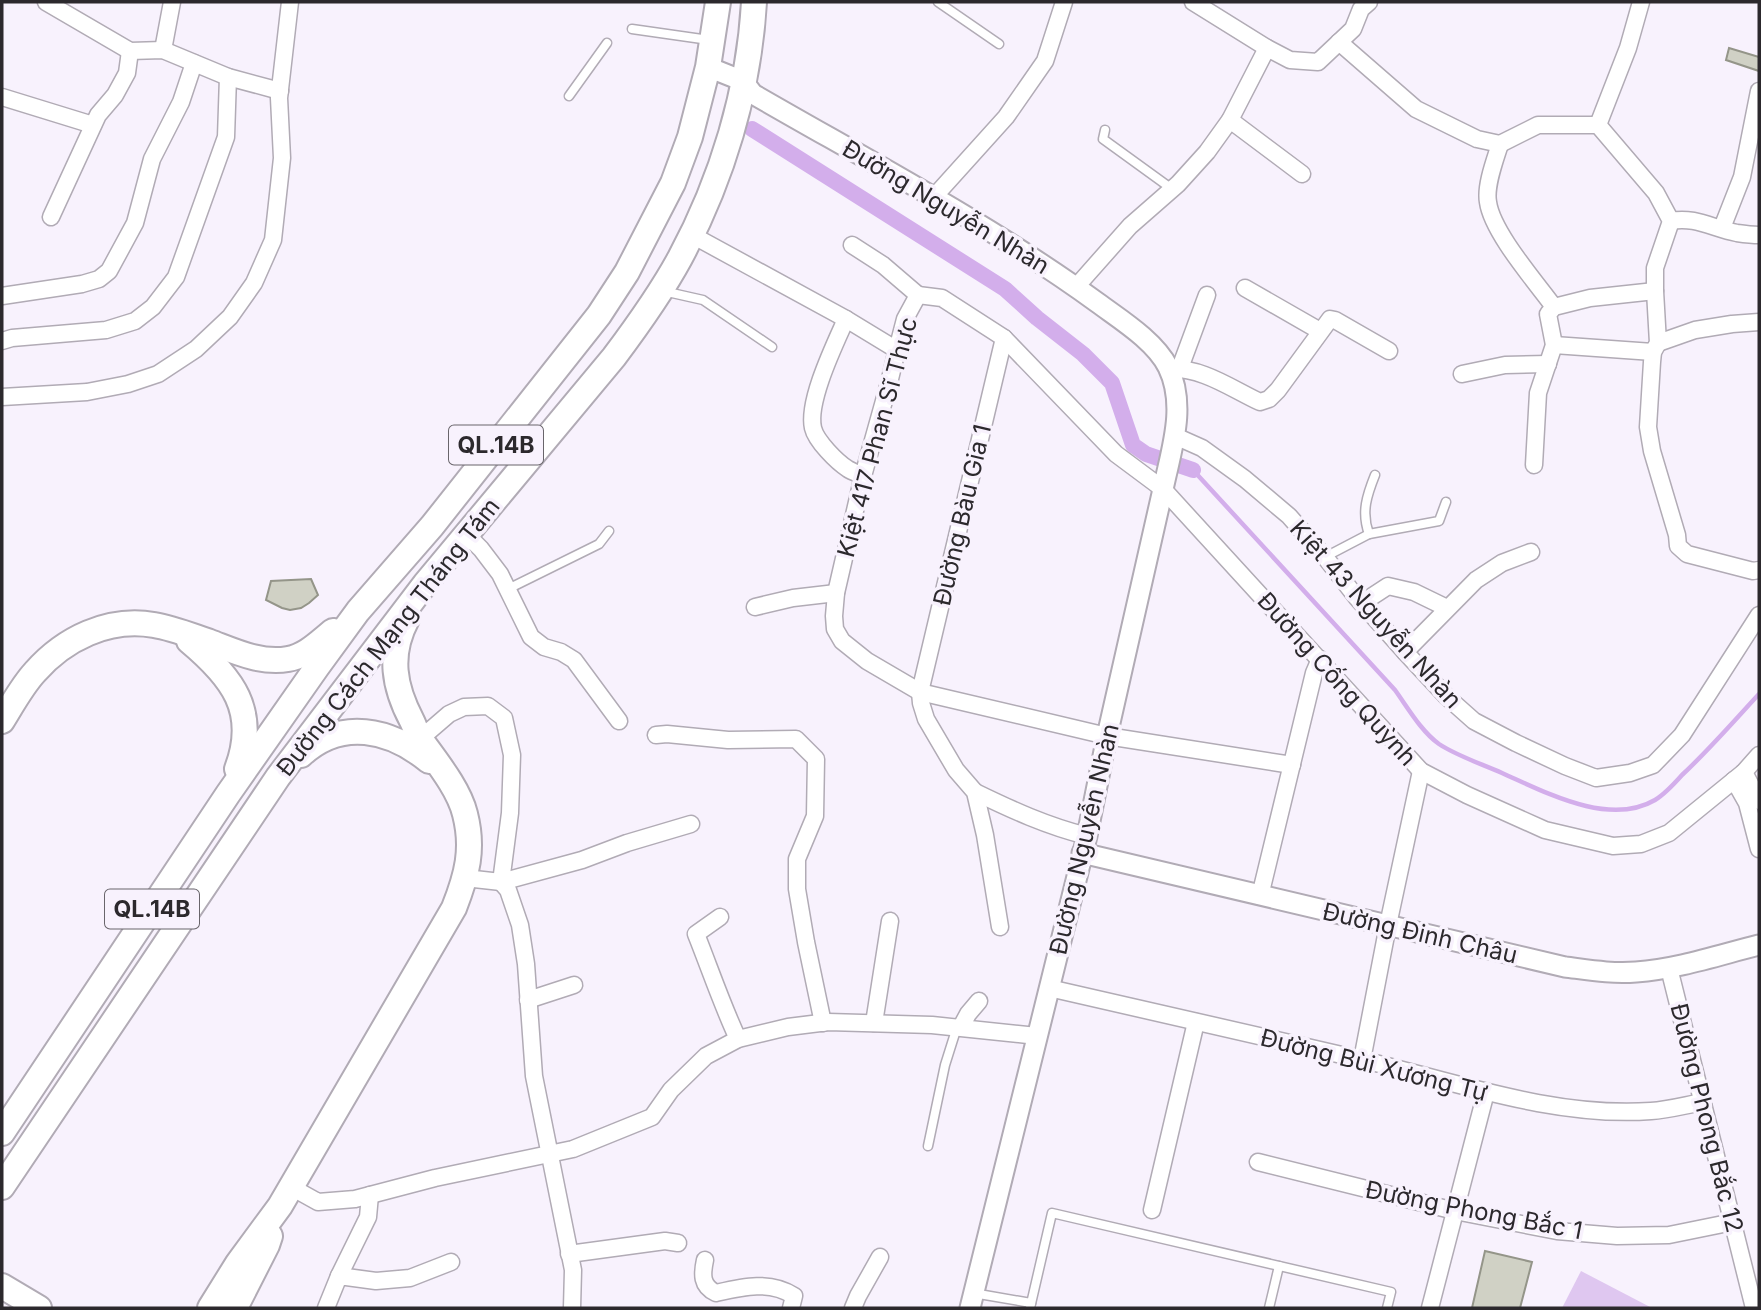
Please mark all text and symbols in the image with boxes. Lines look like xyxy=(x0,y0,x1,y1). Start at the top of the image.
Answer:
street label: Đường Nguyễn Nhàn xyxy=(837,134,1055,280)
street label: Kiệt 417 Phan Sĩ Thực xyxy=(831,314,923,560)
street label: Đường Bàu Gia 1 xyxy=(927,422,997,608)
road number: QL.14B xyxy=(449,426,543,464)
street label: Đường Cách Mạng Tháng Tám xyxy=(270,492,506,782)
street label: Kiệt 43 Nguyễn Nhàn xyxy=(1284,514,1468,714)
street label: Đường Cống Quỳnh xyxy=(1252,586,1422,772)
street label: Đường Nguyễn Nhàn xyxy=(1043,721,1125,957)
road number: QL.14B xyxy=(105,890,199,928)
street label: Đường Đinh Châu xyxy=(1320,896,1520,970)
street label: Đường Phong Bắc 12 xyxy=(1665,1001,1749,1235)
street label: Đường Bùi Xương Tự xyxy=(1258,1023,1491,1107)
street label: Đường Phong Bắc 1 xyxy=(1363,1175,1585,1245)

